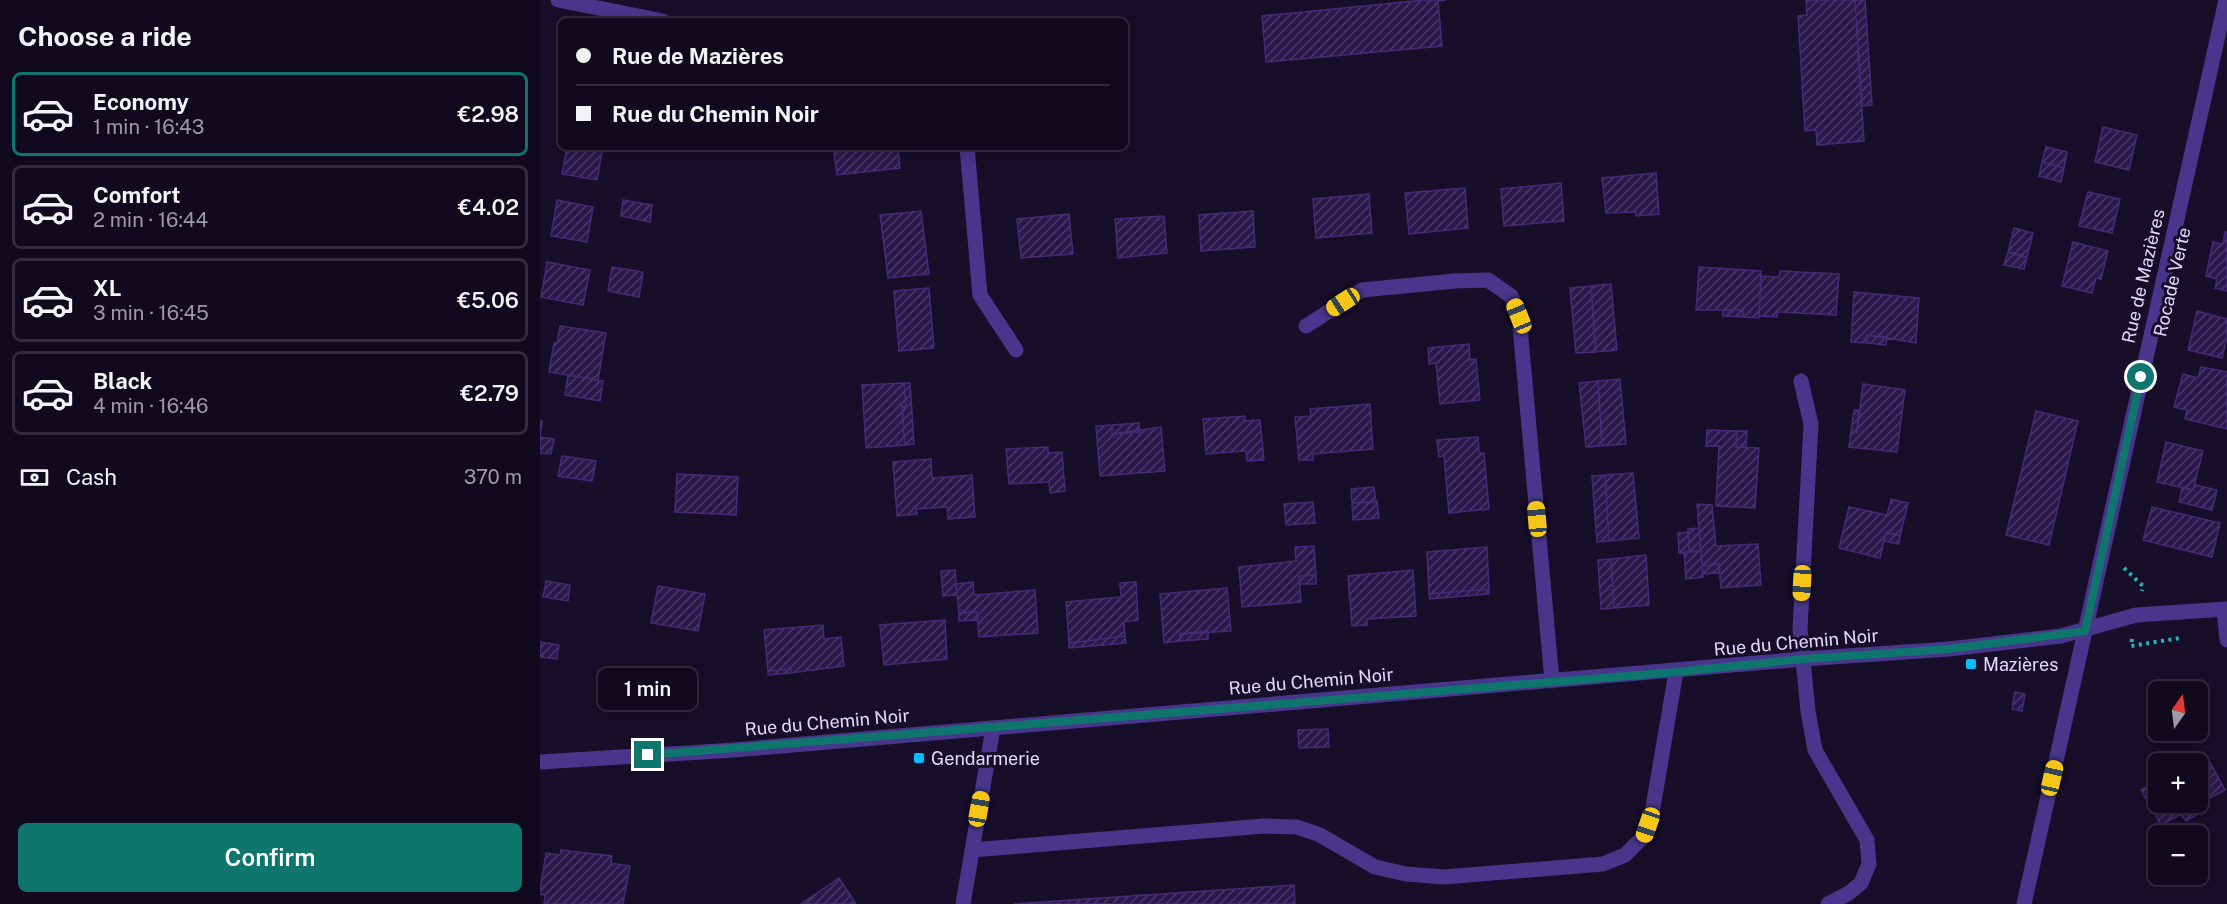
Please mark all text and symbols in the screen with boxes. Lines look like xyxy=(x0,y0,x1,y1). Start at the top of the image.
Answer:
text: Choose a ride xyxy=(18,20,192,52)
text: Rue de Mazières xyxy=(612,43,784,69)
icon: car xyxy=(21,87,75,141)
text: Economy xyxy=(93,89,189,115)
text: €2.98 xyxy=(458,101,519,127)
text: Rue du Chemin Noir xyxy=(612,101,819,127)
text: 1 min · 16:43 xyxy=(93,115,204,139)
icon: car xyxy=(21,180,75,234)
text: Comfort xyxy=(93,182,180,208)
text: €4.02 xyxy=(458,194,519,220)
street label: Rue de Mazières xyxy=(2117,207,2169,345)
text: 2 min · 16:44 xyxy=(93,208,208,232)
street label: Rocade Verte xyxy=(2149,225,2195,339)
icon: car xyxy=(21,273,75,327)
text: XL xyxy=(93,275,121,301)
car xyxy=(1323,285,1363,319)
text: €5.06 xyxy=(457,287,519,313)
car xyxy=(1504,296,1534,336)
text: 3 min · 16:45 xyxy=(93,301,209,325)
route start xyxy=(2127,363,2154,390)
icon: car xyxy=(21,366,75,420)
text: Black xyxy=(93,368,152,394)
text: €2.79 xyxy=(460,380,519,406)
text: 4 min · 16:46 xyxy=(93,394,209,418)
icon: cash xyxy=(18,461,51,494)
text: Cash xyxy=(66,464,117,490)
text: 370 m xyxy=(464,465,522,489)
car xyxy=(1526,500,1548,538)
car xyxy=(1792,565,1812,601)
street label: Rue du Chemin Noir xyxy=(1713,624,1879,660)
place label: Mazières xyxy=(1983,654,2058,675)
marker: Mazières xyxy=(1964,657,1978,671)
street label: Rue du Chemin Noir xyxy=(1228,663,1394,699)
callout: 1 min xyxy=(598,668,698,710)
text: 1 min xyxy=(624,677,671,701)
north arrow xyxy=(2148,681,2208,741)
map controls xyxy=(2148,681,2208,885)
street label: Rue du Chemin Noir xyxy=(744,704,910,740)
route end xyxy=(634,741,661,768)
place label: Gendarmerie xyxy=(931,748,1040,769)
marker: Gendarmerie xyxy=(912,751,926,765)
button: + xyxy=(2148,753,2208,813)
car xyxy=(2039,758,2065,798)
car xyxy=(967,790,991,828)
car xyxy=(1634,805,1662,845)
button: Confirm xyxy=(18,823,522,892)
button: − xyxy=(2148,825,2208,885)

